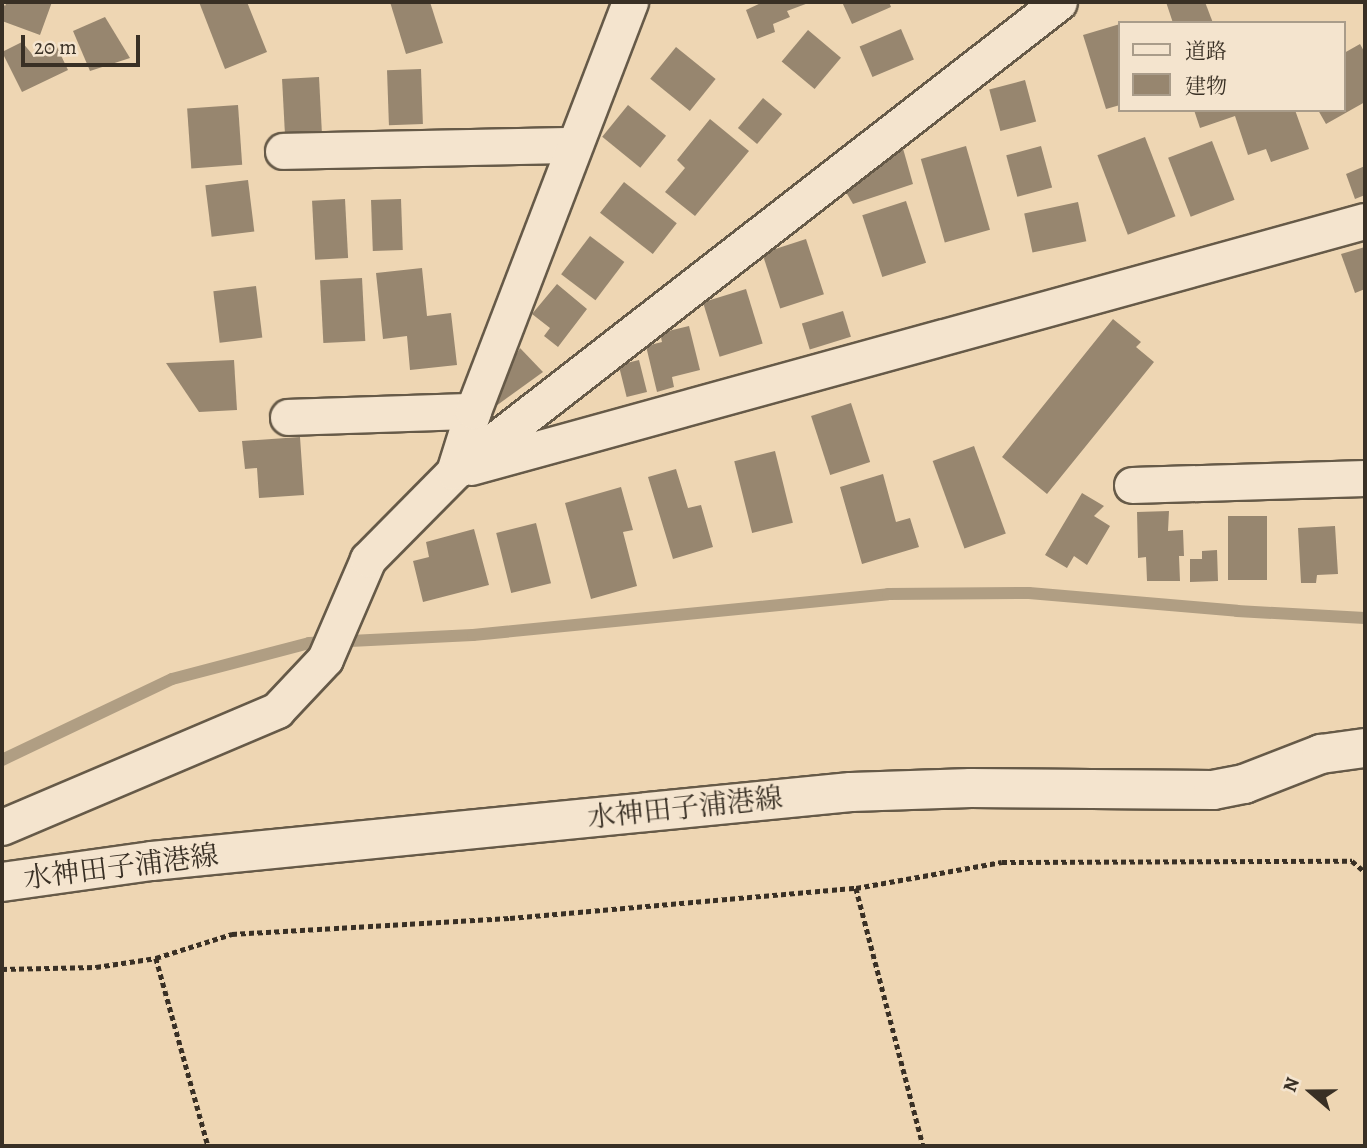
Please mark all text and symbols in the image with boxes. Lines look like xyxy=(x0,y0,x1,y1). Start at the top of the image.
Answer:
scale bar xyxy=(24,21,144,65)
legend xyxy=(1118,21,1346,112)
text: 20 m xyxy=(34,33,77,61)
text: 道路 xyxy=(1185,37,1227,65)
text: 建物 xyxy=(1185,72,1227,100)
street label: 水神田子浦港線 xyxy=(586,781,784,835)
street label: 水神田子浦港線 xyxy=(22,838,220,896)
north arrow xyxy=(1276,1057,1346,1127)
text: N xyxy=(1277,1074,1306,1096)

